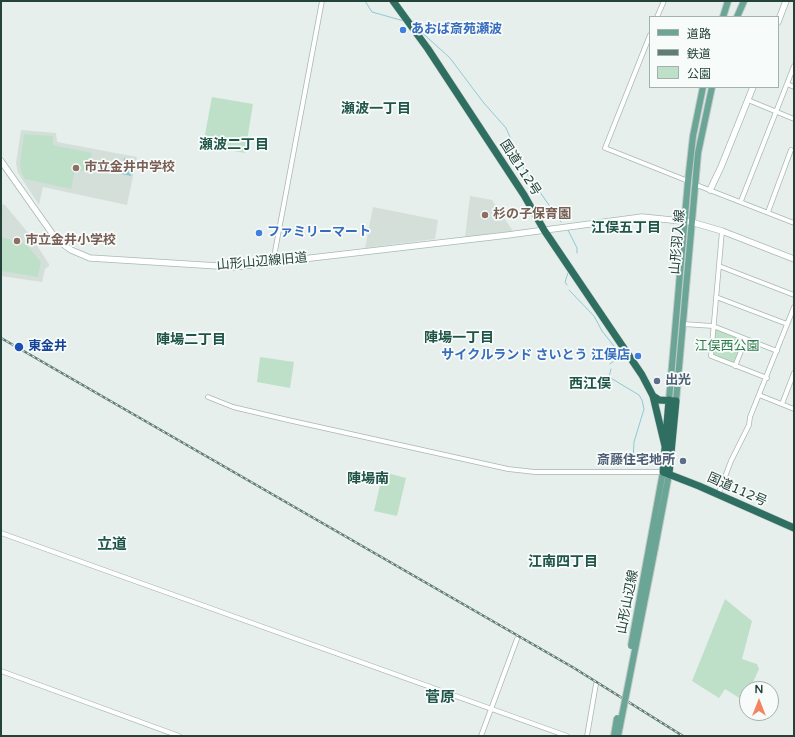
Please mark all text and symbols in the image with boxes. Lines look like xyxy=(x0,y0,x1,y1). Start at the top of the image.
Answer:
legend xyxy=(649,16,779,88)
place label: あおば斎苑瀬波 xyxy=(411,22,502,38)
marker: あおば斎苑瀬波 xyxy=(398,25,408,35)
text: 道路 xyxy=(687,27,711,41)
text: 鉄道 xyxy=(687,47,711,61)
text: 公園 xyxy=(687,67,711,81)
district label: 瀬波一丁目 xyxy=(341,101,411,117)
district label: 瀬波二丁目 xyxy=(199,137,269,153)
street label: 国道112号 xyxy=(496,137,544,199)
place label: 市立金井中学校 xyxy=(84,160,175,176)
marker: 市立金井中学校 xyxy=(71,163,81,173)
place label: 杉の子保育園 xyxy=(493,207,571,223)
street label: 山形羽入線 xyxy=(667,209,689,275)
marker: 杉の子保育園 xyxy=(480,210,490,220)
district label: 江俣五丁目 xyxy=(591,220,661,236)
place label: ファミリーマート xyxy=(267,225,371,241)
marker: ファミリーマート xyxy=(254,228,264,238)
place label: 市立金井小学校 xyxy=(25,233,116,249)
marker: 市立金井小学校 xyxy=(12,236,22,246)
street label: 山形山辺線旧道 xyxy=(216,250,308,274)
district label: 陣場一丁目 xyxy=(424,330,494,346)
district label: 陣場二丁目 xyxy=(156,332,226,348)
place label: 東金井 xyxy=(28,339,67,355)
park label: 江俣西公園 xyxy=(695,339,759,355)
marker: 東金井 xyxy=(13,341,25,353)
place label: サイクルランド さいとう 江俣店 xyxy=(441,348,630,364)
marker: サイクルランド さいとう 江俣店 xyxy=(633,351,643,361)
place label: 出光 xyxy=(665,373,691,389)
district label: 西江俣 xyxy=(569,376,611,392)
marker: 出光 xyxy=(652,376,662,386)
place label: 斎藤住宅地所 xyxy=(597,453,675,469)
marker: 斎藤住宅地所 xyxy=(678,456,688,466)
street label: 国道112号 xyxy=(705,470,769,510)
district label: 陣場南 xyxy=(347,471,389,487)
district label: 立道 xyxy=(97,536,127,554)
district label: 江南四丁目 xyxy=(528,554,598,570)
street label: 山形山辺線 xyxy=(614,569,642,635)
north arrow xyxy=(739,681,779,721)
text: N xyxy=(755,683,763,696)
district label: 菅原 xyxy=(425,689,455,707)

